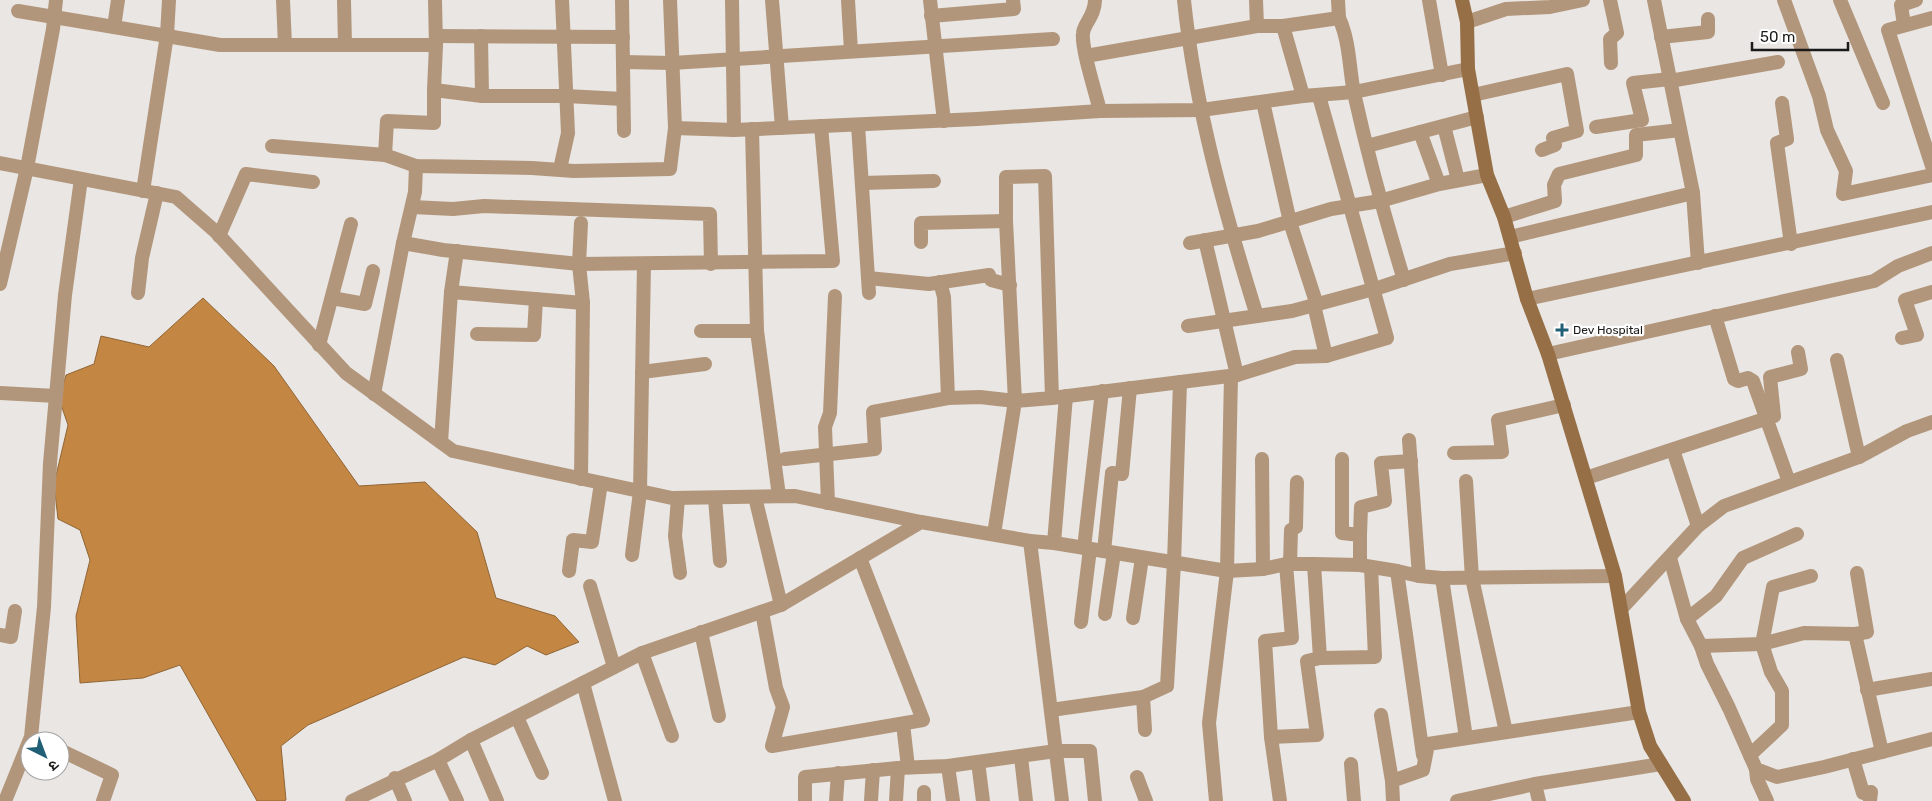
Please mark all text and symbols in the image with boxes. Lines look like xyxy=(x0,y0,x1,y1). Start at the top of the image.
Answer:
scale bar xyxy=(1752,20,1848,52)
text: 50 m xyxy=(1760,28,1795,46)
marker: Dev Hospital xyxy=(1555,323,1569,337)
place label: Dev Hospital xyxy=(1573,323,1643,337)
north arrow xyxy=(20,731,70,781)
text: उ xyxy=(44,756,62,775)

